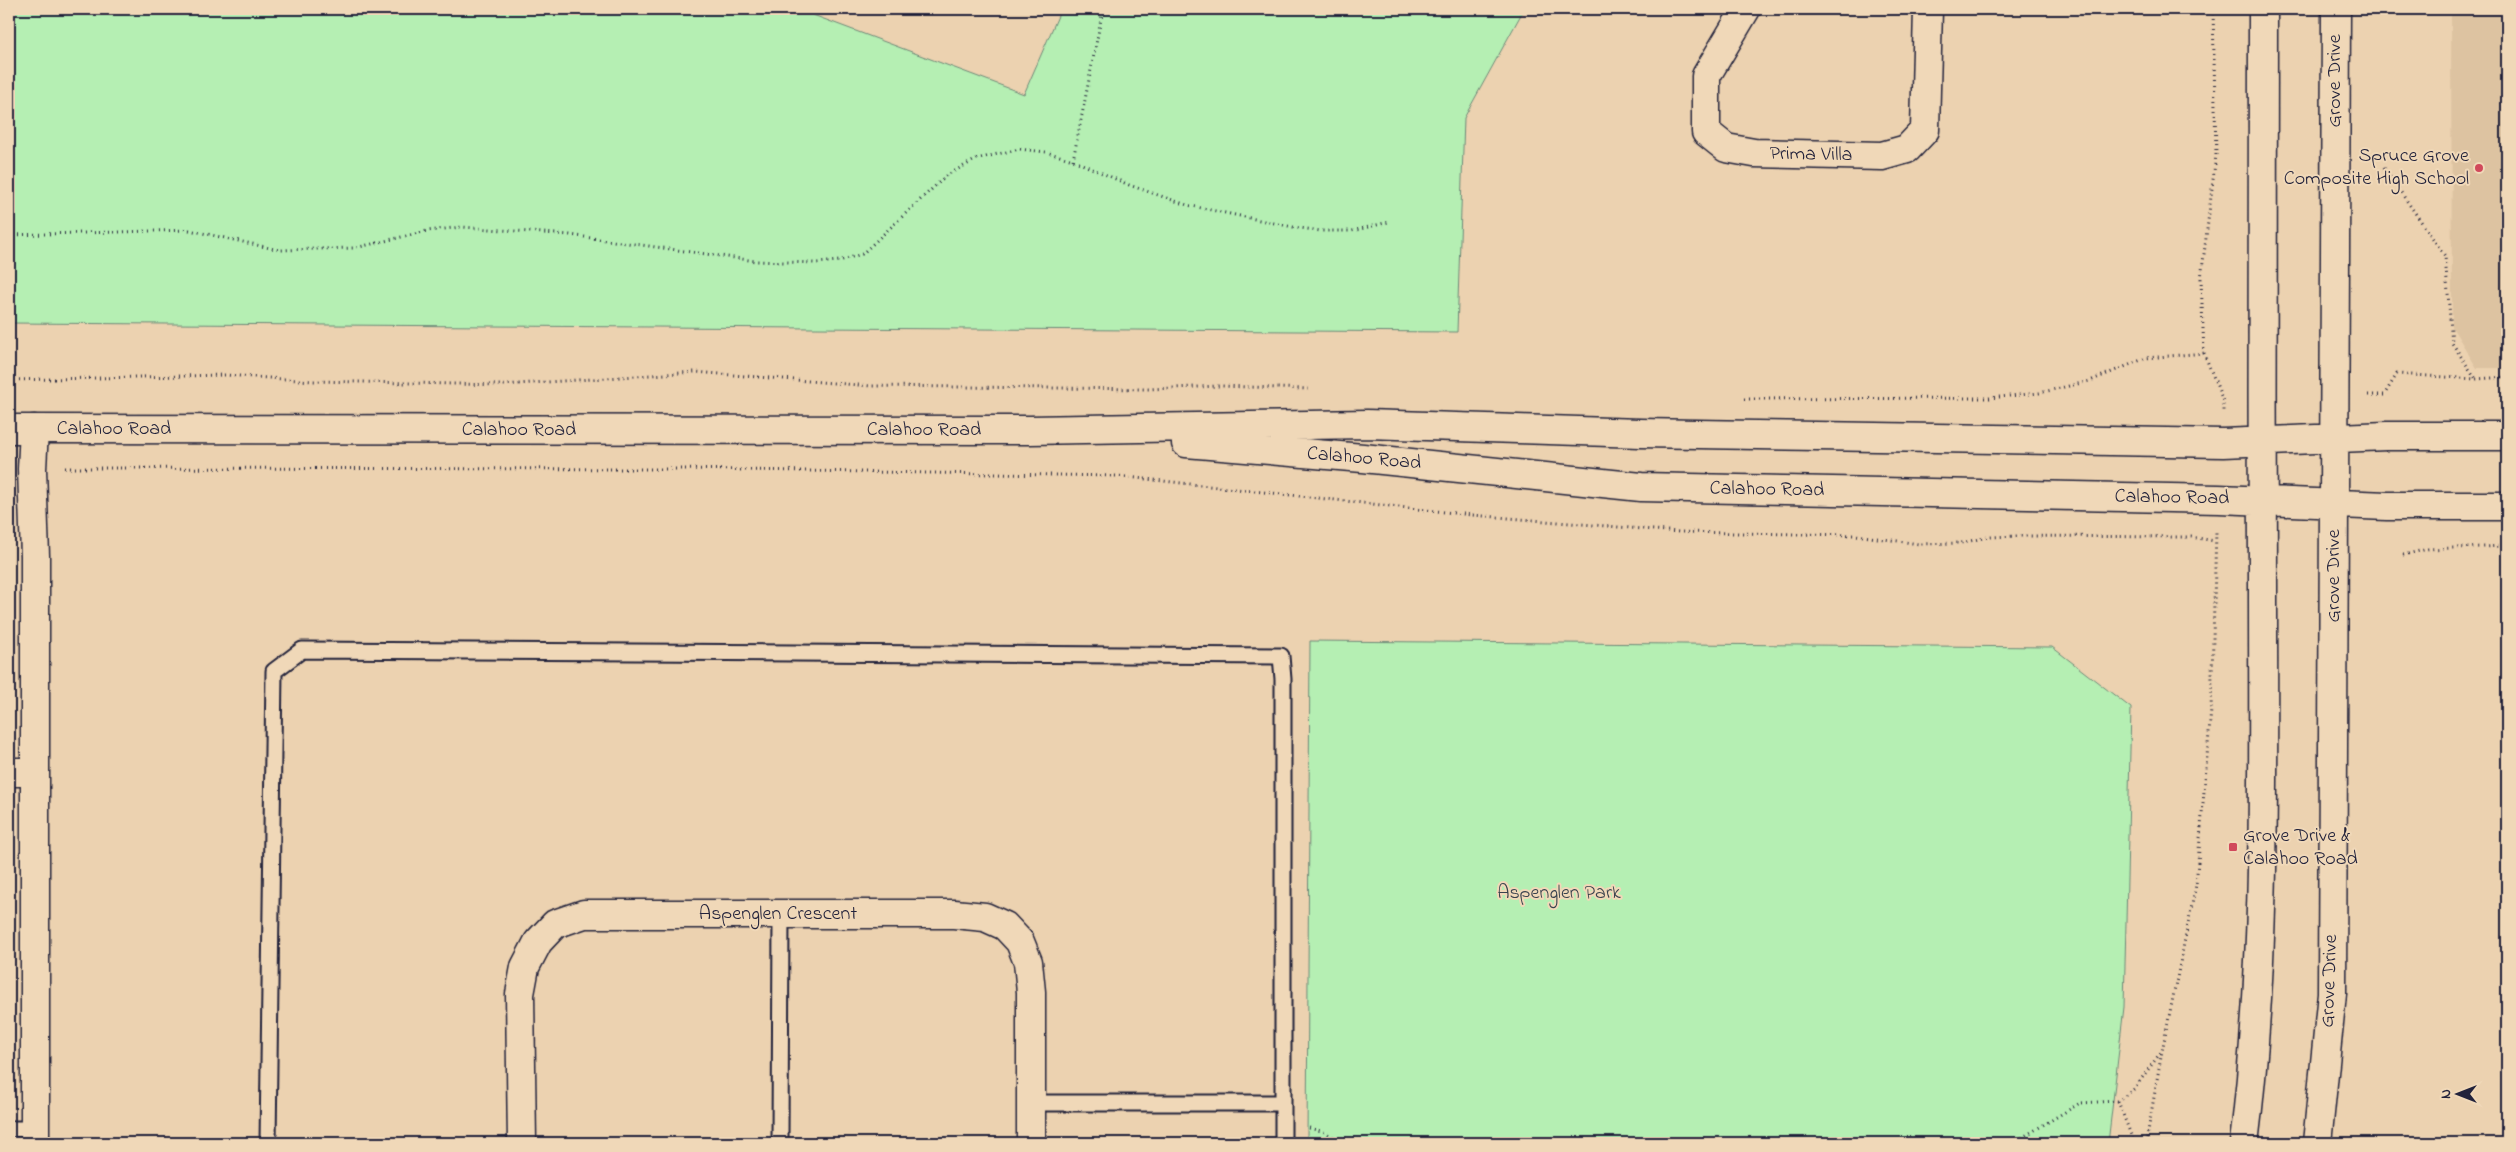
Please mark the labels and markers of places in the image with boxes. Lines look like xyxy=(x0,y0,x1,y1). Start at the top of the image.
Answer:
place label: Spruce Grove Composite High School xyxy=(2284,142,2469,195)
marker: Spruce Grove Composite High School xyxy=(2473,162,2485,174)
place label: Grove Drive & Calahoo Road xyxy=(2243,822,2358,874)
marker: Grove Drive & Calahoo Road xyxy=(2227,841,2239,853)

